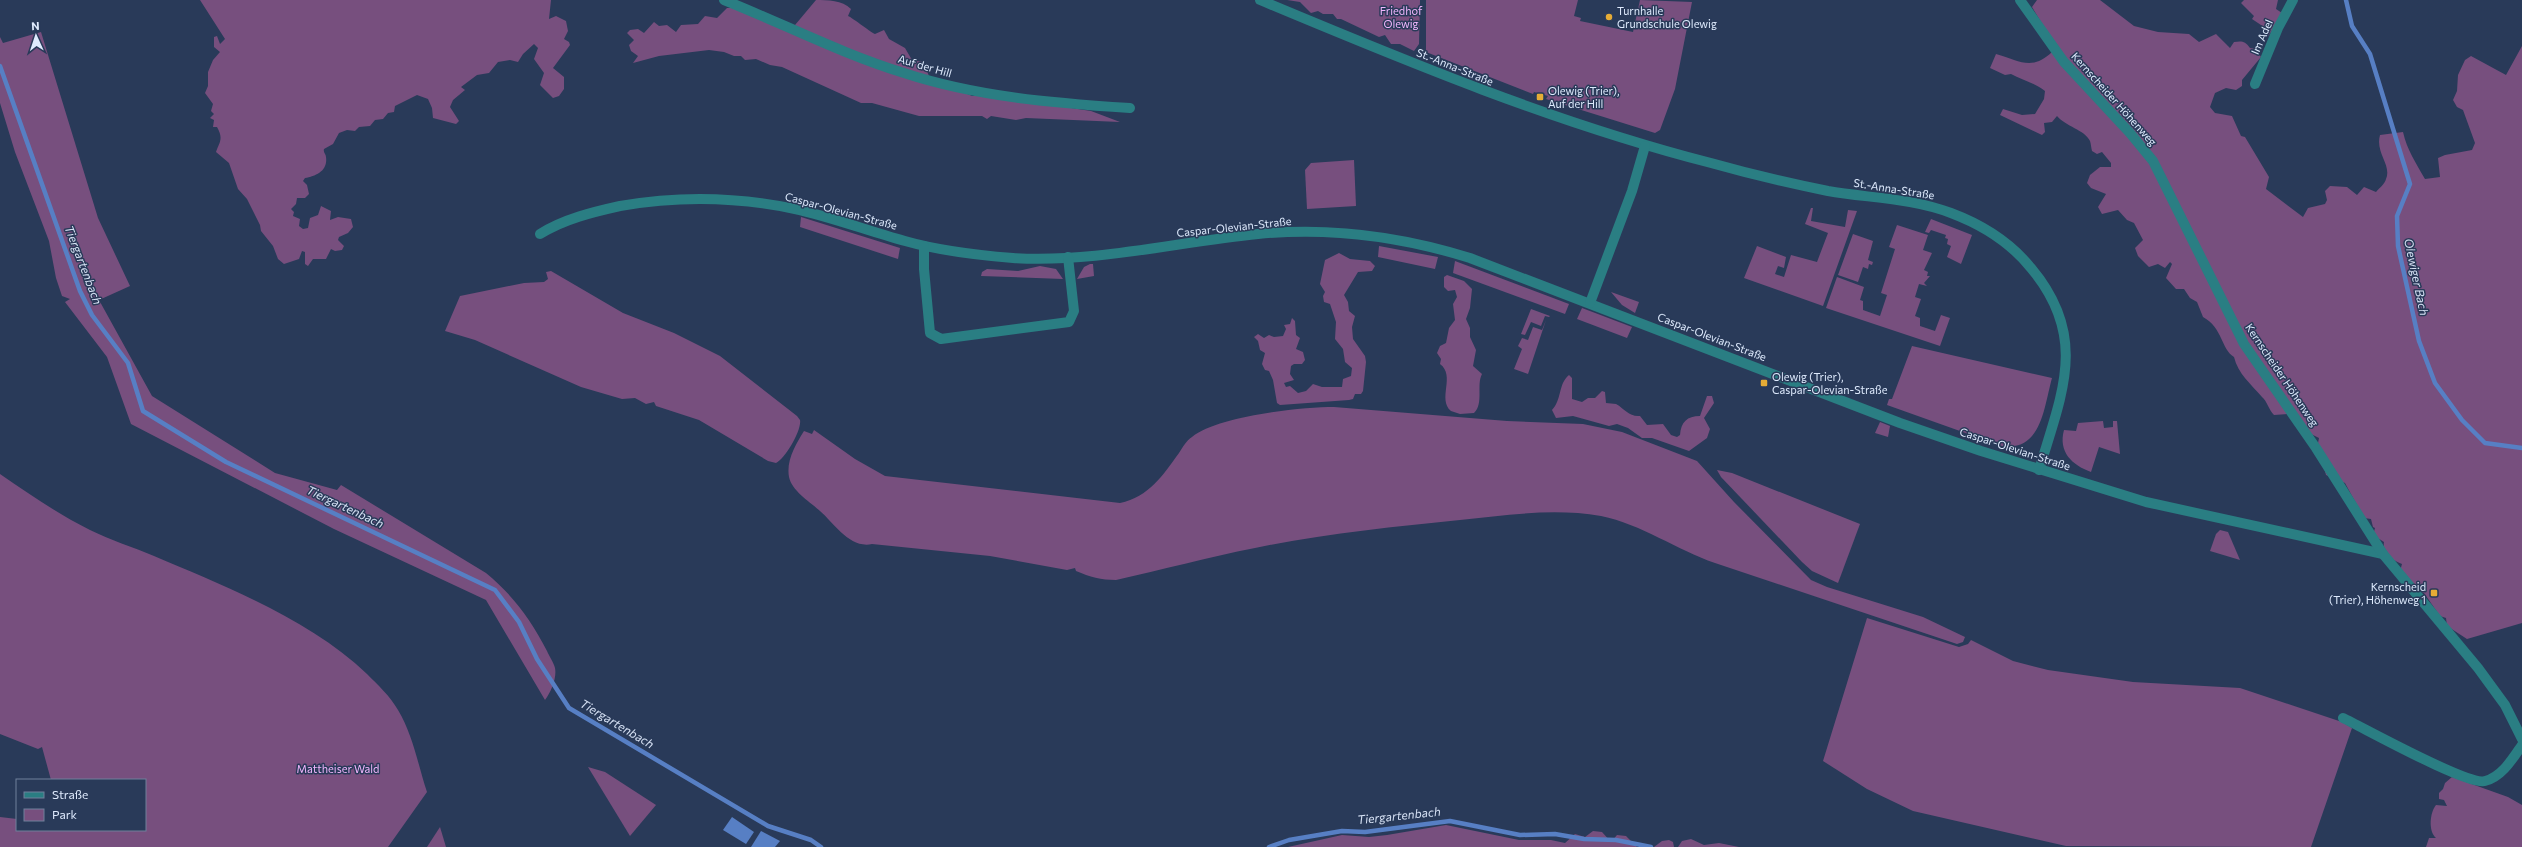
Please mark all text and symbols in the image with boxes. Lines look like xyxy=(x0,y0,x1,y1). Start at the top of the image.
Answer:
park label: Friedhof Olewig xyxy=(1380,4,1423,30)
place label: Turnhalle Grundschule Olewig xyxy=(1617,4,1717,30)
marker: Turnhalle Grundschule Olewig xyxy=(1604,12,1614,22)
north arrow xyxy=(16,16,56,56)
street label: Im Adel xyxy=(2248,17,2275,56)
text: N xyxy=(31,19,40,32)
street label: St.-Anna-Straße xyxy=(1415,45,1496,88)
street label: Kernscheider Höhenweg xyxy=(2069,49,2160,148)
street label: Auf der Hill xyxy=(897,52,954,79)
place label: Olewig (Trier), Auf der Hill xyxy=(1548,84,1620,110)
marker: Olewig (Trier), Auf der Hill xyxy=(1535,92,1545,102)
street label: St.-Anna-Straße xyxy=(1853,176,1936,201)
street label: Caspar-Olevian-Straße xyxy=(784,189,899,232)
street label: Caspar-Olevian-Straße xyxy=(1176,214,1292,239)
water label: Tiergartenbach xyxy=(62,223,105,306)
water label: Olewiger Bach xyxy=(2402,237,2432,317)
street label: Caspar-Olevian-Straße xyxy=(1656,310,1769,363)
street label: Kernscheider Höhenweg xyxy=(2243,321,2322,429)
place label: Olewig (Trier), Caspar-Olevian-Straße xyxy=(1772,370,1888,396)
marker: Olewig (Trier), Caspar-Olevian-Straße xyxy=(1759,378,1769,388)
street label: Caspar-Olevian-Straße xyxy=(1958,424,2072,473)
water label: Tiergartenbach xyxy=(305,482,386,530)
place label: Kernscheid (Trier), Höhenweg 1 xyxy=(2329,580,2426,606)
marker: Kernscheid (Trier), Höhenweg 1 xyxy=(2429,588,2439,598)
water label: Tiergartenbach xyxy=(578,696,657,751)
park label: Mattheiser Wald xyxy=(297,762,379,775)
legend xyxy=(16,779,146,831)
text: Straße xyxy=(52,787,88,801)
water label: Tiergartenbach xyxy=(1357,804,1441,826)
text: Park xyxy=(52,807,78,821)

